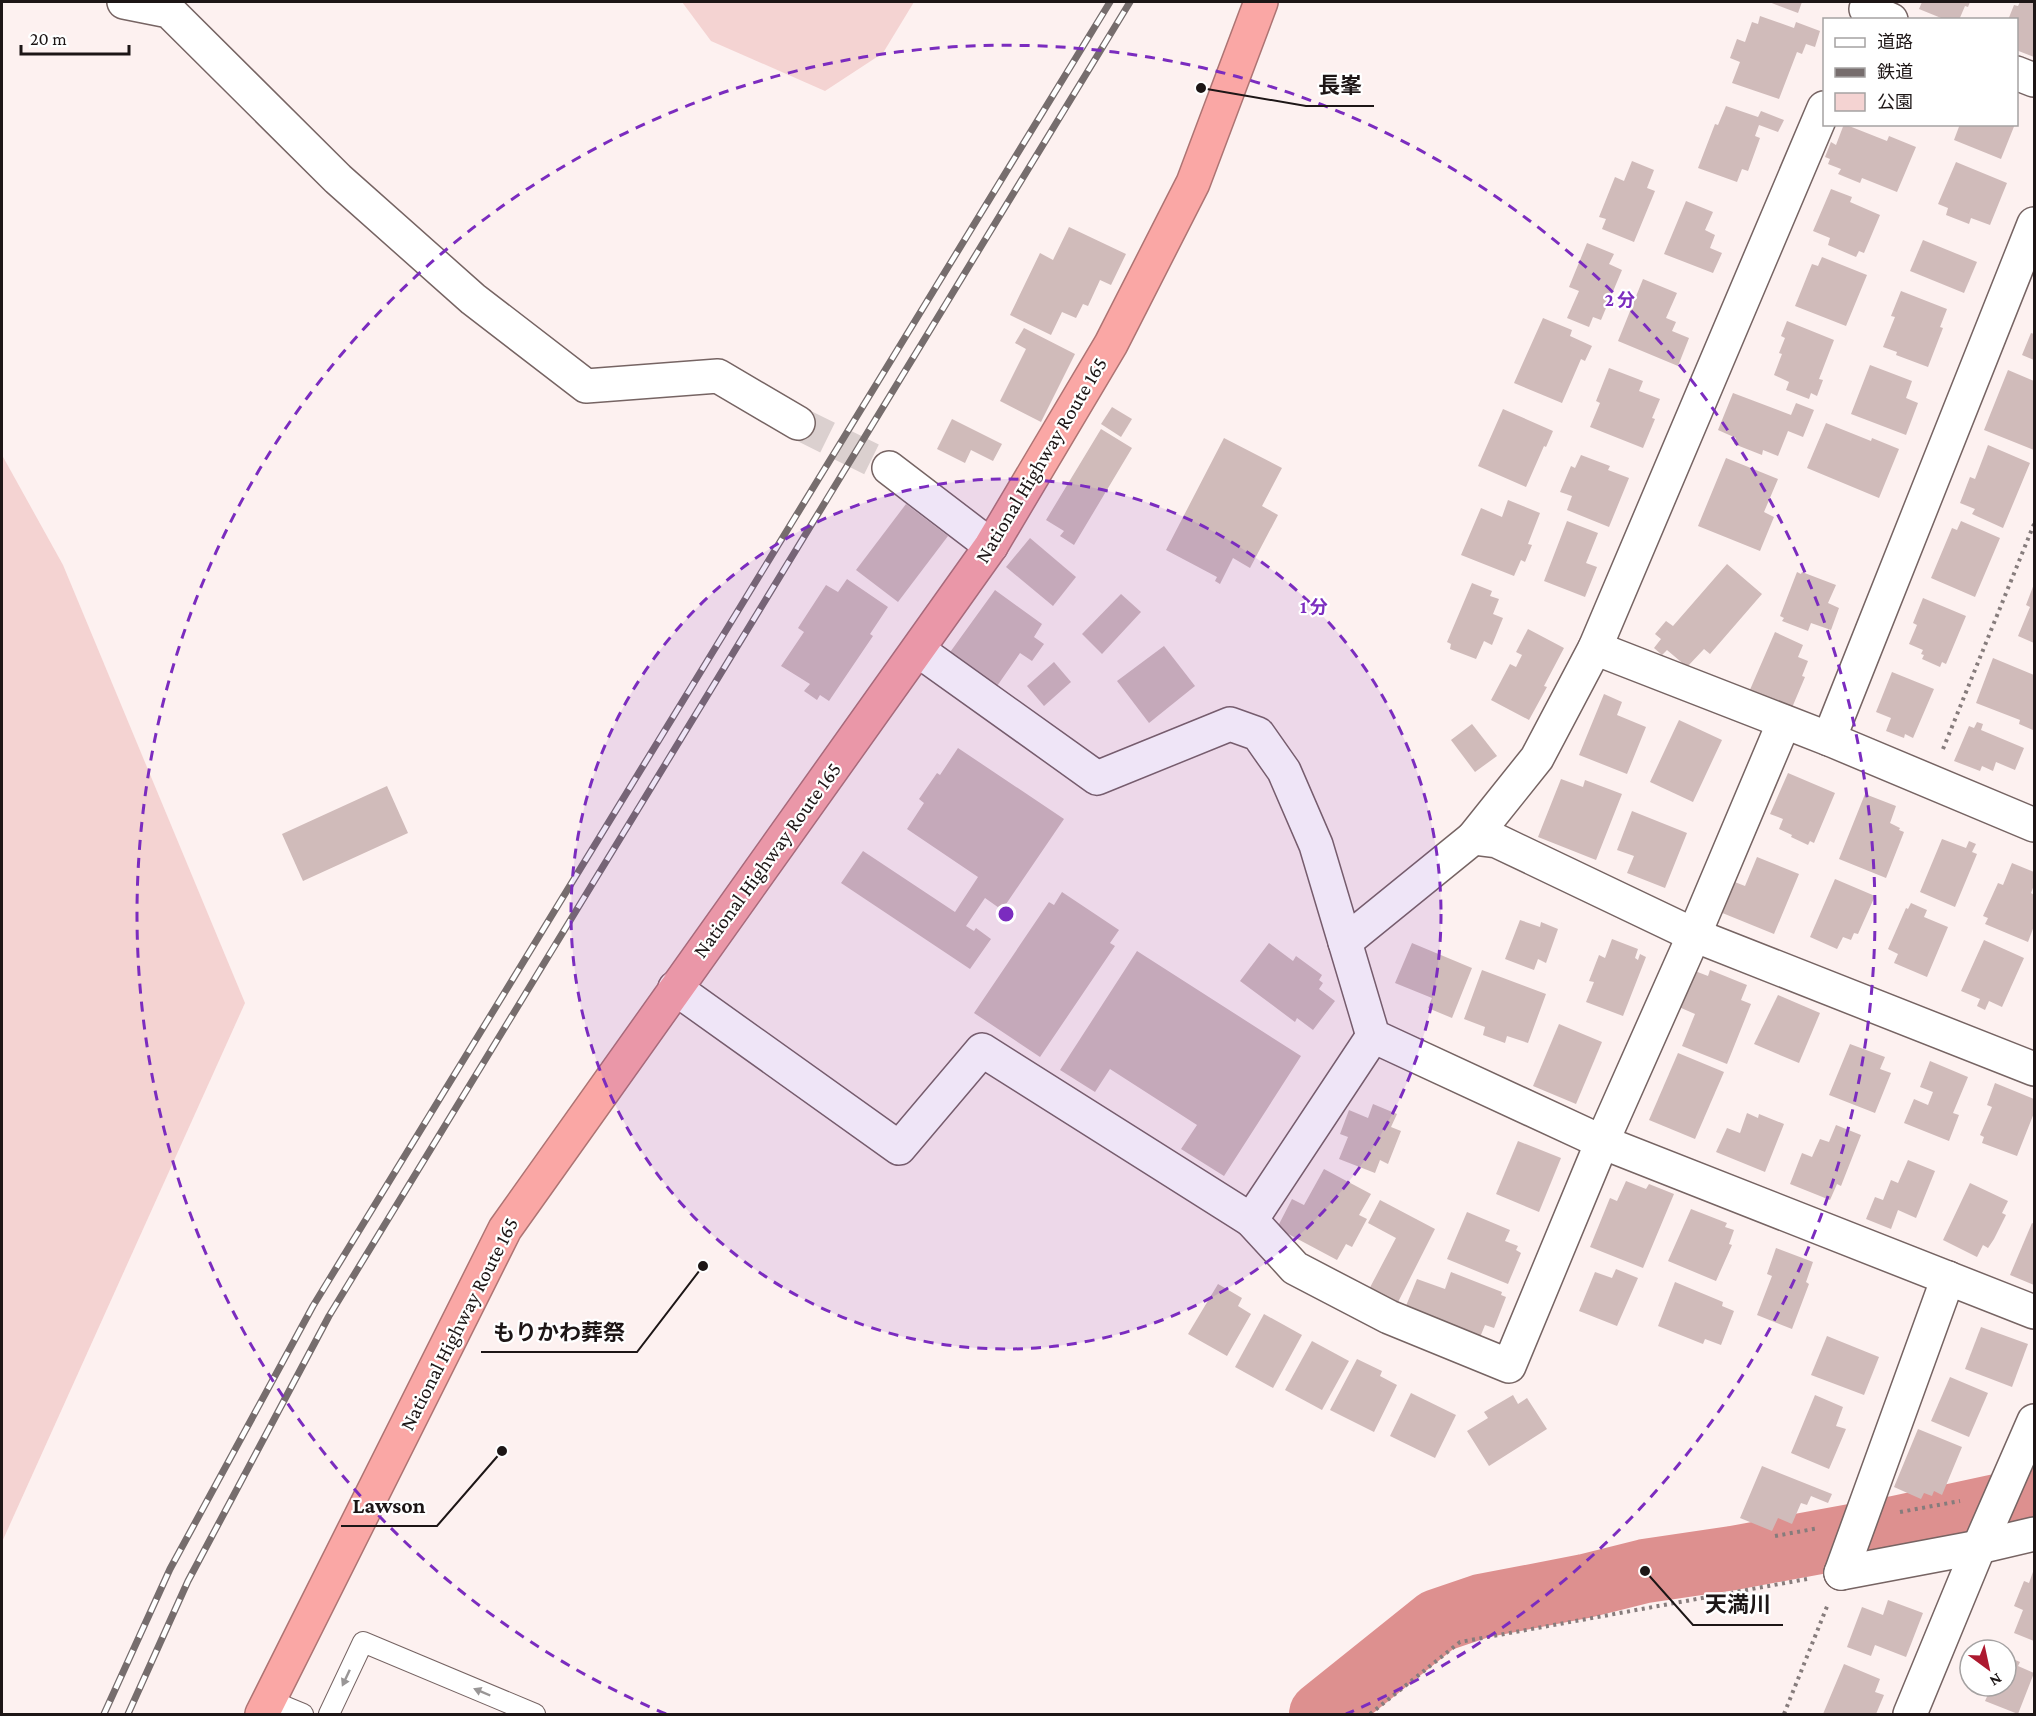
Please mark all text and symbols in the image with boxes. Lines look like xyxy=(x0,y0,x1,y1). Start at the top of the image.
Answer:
scale bar xyxy=(21,18,129,56)
legend xyxy=(1823,18,2018,126)
text: 20 m xyxy=(30,29,67,49)
text: 道路 xyxy=(1877,32,1913,52)
text: 鉄道 xyxy=(1877,62,1913,82)
callout: 長峯 xyxy=(1306,66,1374,106)
text: 長峯 xyxy=(1318,73,1362,98)
text: 公園 xyxy=(1877,92,1913,112)
text: 2 分 xyxy=(1605,290,1635,310)
street label: National Highway Route 165 xyxy=(970,353,1112,567)
text: 1 分 xyxy=(1300,597,1328,617)
street label: National Highway Route 165 xyxy=(688,757,846,963)
centre of rings xyxy=(996,904,1016,924)
street label: National Highway Route 165 xyxy=(395,1213,523,1435)
callout: もりかわ葬祭 xyxy=(481,1312,637,1352)
text: もりかわ葬祭 xyxy=(493,1320,625,1345)
callout: Lawson xyxy=(341,1486,437,1526)
text: Lawson xyxy=(353,1493,426,1518)
callout: 天満川 xyxy=(1693,1585,1783,1625)
text: 天満川 xyxy=(1705,1592,1771,1617)
north arrow xyxy=(1958,1638,2018,1698)
one-way arrow xyxy=(342,1670,351,1687)
text: N xyxy=(1987,1670,2005,1690)
one-way arrow xyxy=(472,1687,490,1697)

